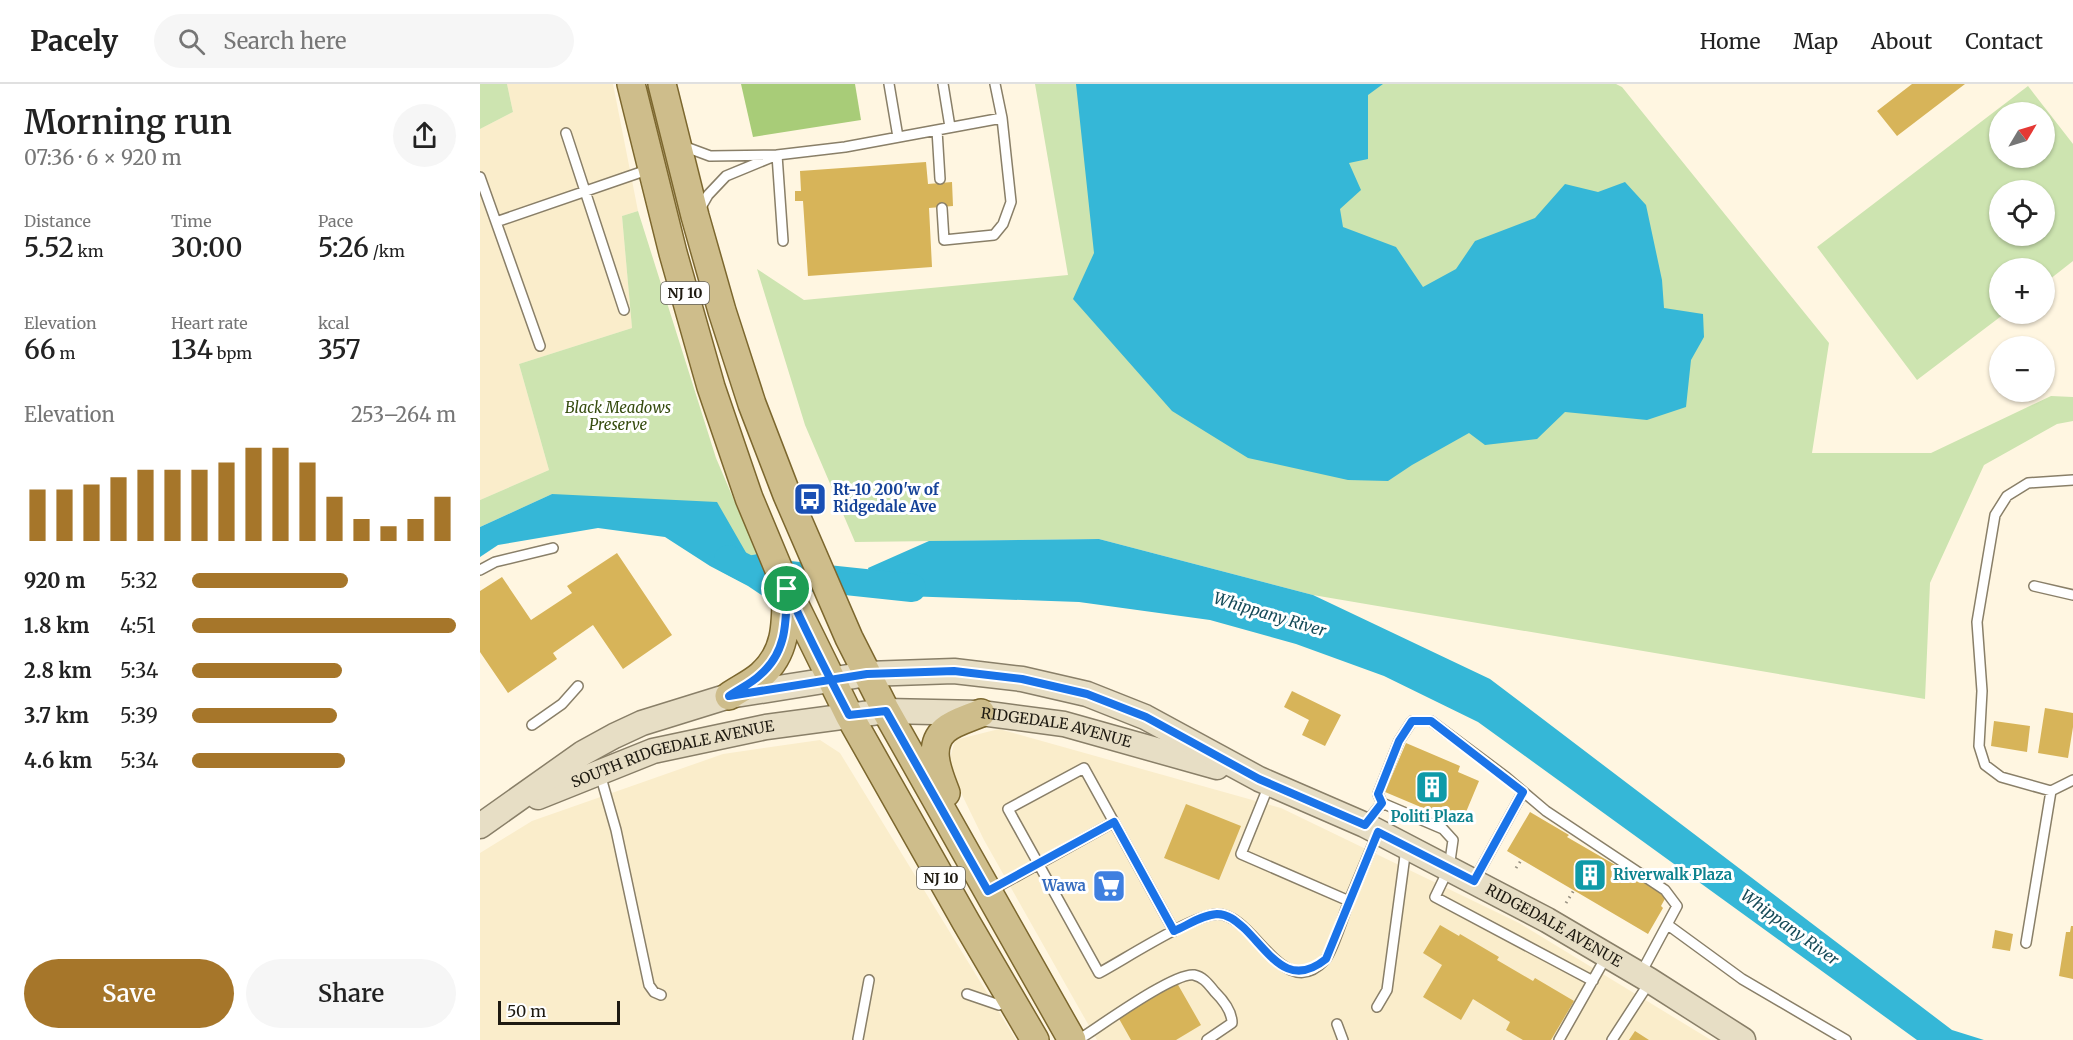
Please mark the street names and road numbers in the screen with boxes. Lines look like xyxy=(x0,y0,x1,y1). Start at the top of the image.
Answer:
road number: NJ 10 xyxy=(661,282,709,304)
street label: RIDGEDALE AVENUE xyxy=(980,703,1134,752)
street label: SOUTH RIDGEDALE AVENUE xyxy=(568,716,776,792)
road number: NJ 10 xyxy=(917,867,965,889)
street label: RIDGEDALE AVENUE xyxy=(1482,880,1626,971)

